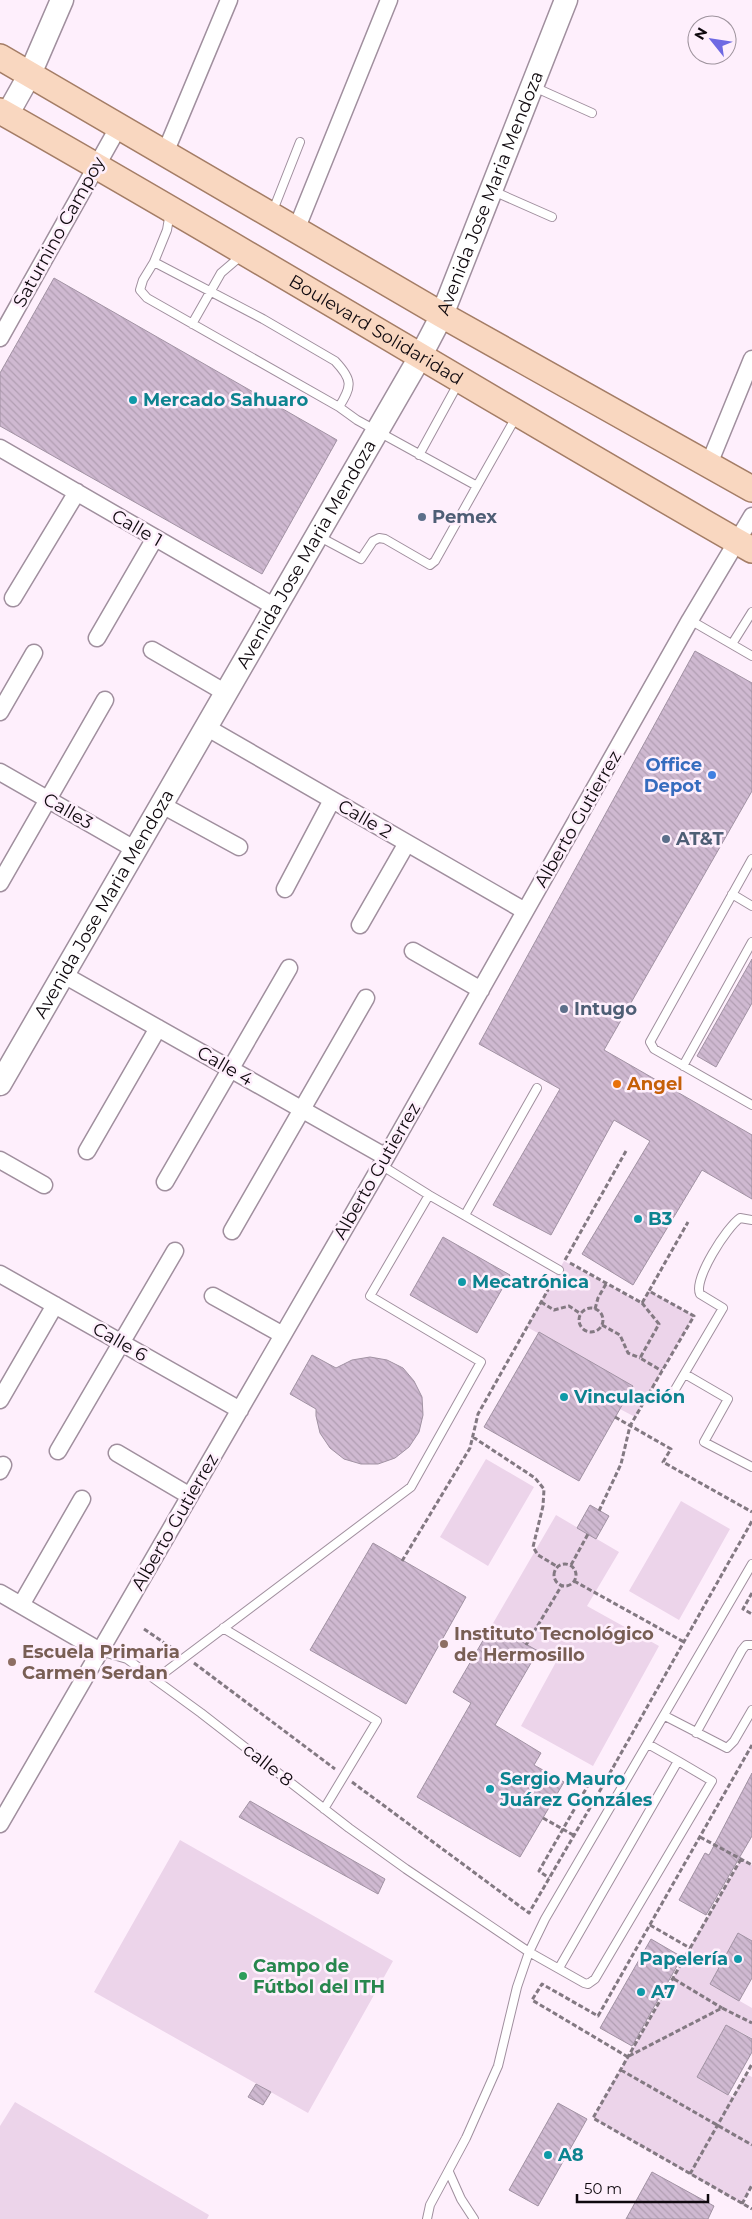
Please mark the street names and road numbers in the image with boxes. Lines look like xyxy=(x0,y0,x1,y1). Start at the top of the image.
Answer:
street label: Avenida Jose Maria Mendoza xyxy=(432,68,548,318)
street label: Saturnino Campoy xyxy=(8,153,110,311)
street label: Boulevard Solidaridad xyxy=(285,270,467,390)
street label: Avenida Jose Maria Mendoza xyxy=(231,436,381,672)
street label: Calle 1 xyxy=(108,505,166,551)
street label: Alberto Gutierrez xyxy=(530,747,626,891)
street label: Avenida Jose Maria Mendoza xyxy=(29,786,179,1022)
street label: Calle3 xyxy=(39,788,97,834)
street label: Calle 2 xyxy=(334,795,396,843)
street label: Calle 4 xyxy=(193,1041,257,1091)
street label: Alberto Gutierrez xyxy=(329,1099,425,1243)
street label: Calle 6 xyxy=(89,1318,151,1366)
street label: Alberto Gutierrez xyxy=(127,1450,223,1594)
street label: calle 8 xyxy=(239,1739,297,1791)

